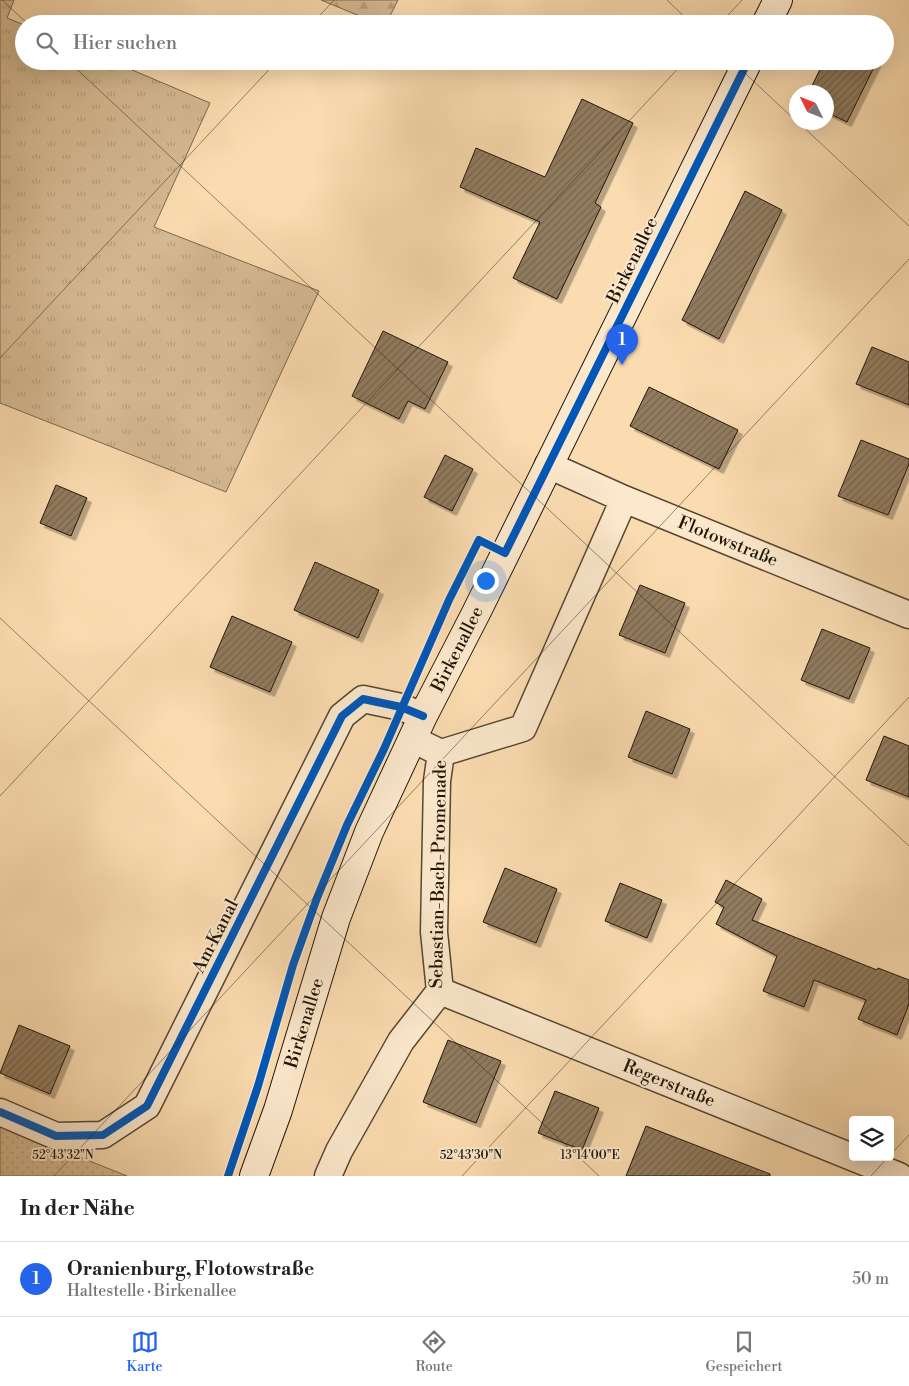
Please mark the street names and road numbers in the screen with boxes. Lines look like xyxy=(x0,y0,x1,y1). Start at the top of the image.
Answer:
street label: Birkenallee xyxy=(601,213,663,308)
street label: Flotowstraße xyxy=(674,511,781,572)
street label: Birkenallee xyxy=(426,602,489,697)
street label: Sebastian-Bach-Promenade xyxy=(425,760,452,989)
street label: Am Kanal xyxy=(187,895,244,978)
street label: Birkenallee xyxy=(280,975,329,1072)
street label: Regerstraße xyxy=(619,1054,718,1112)

